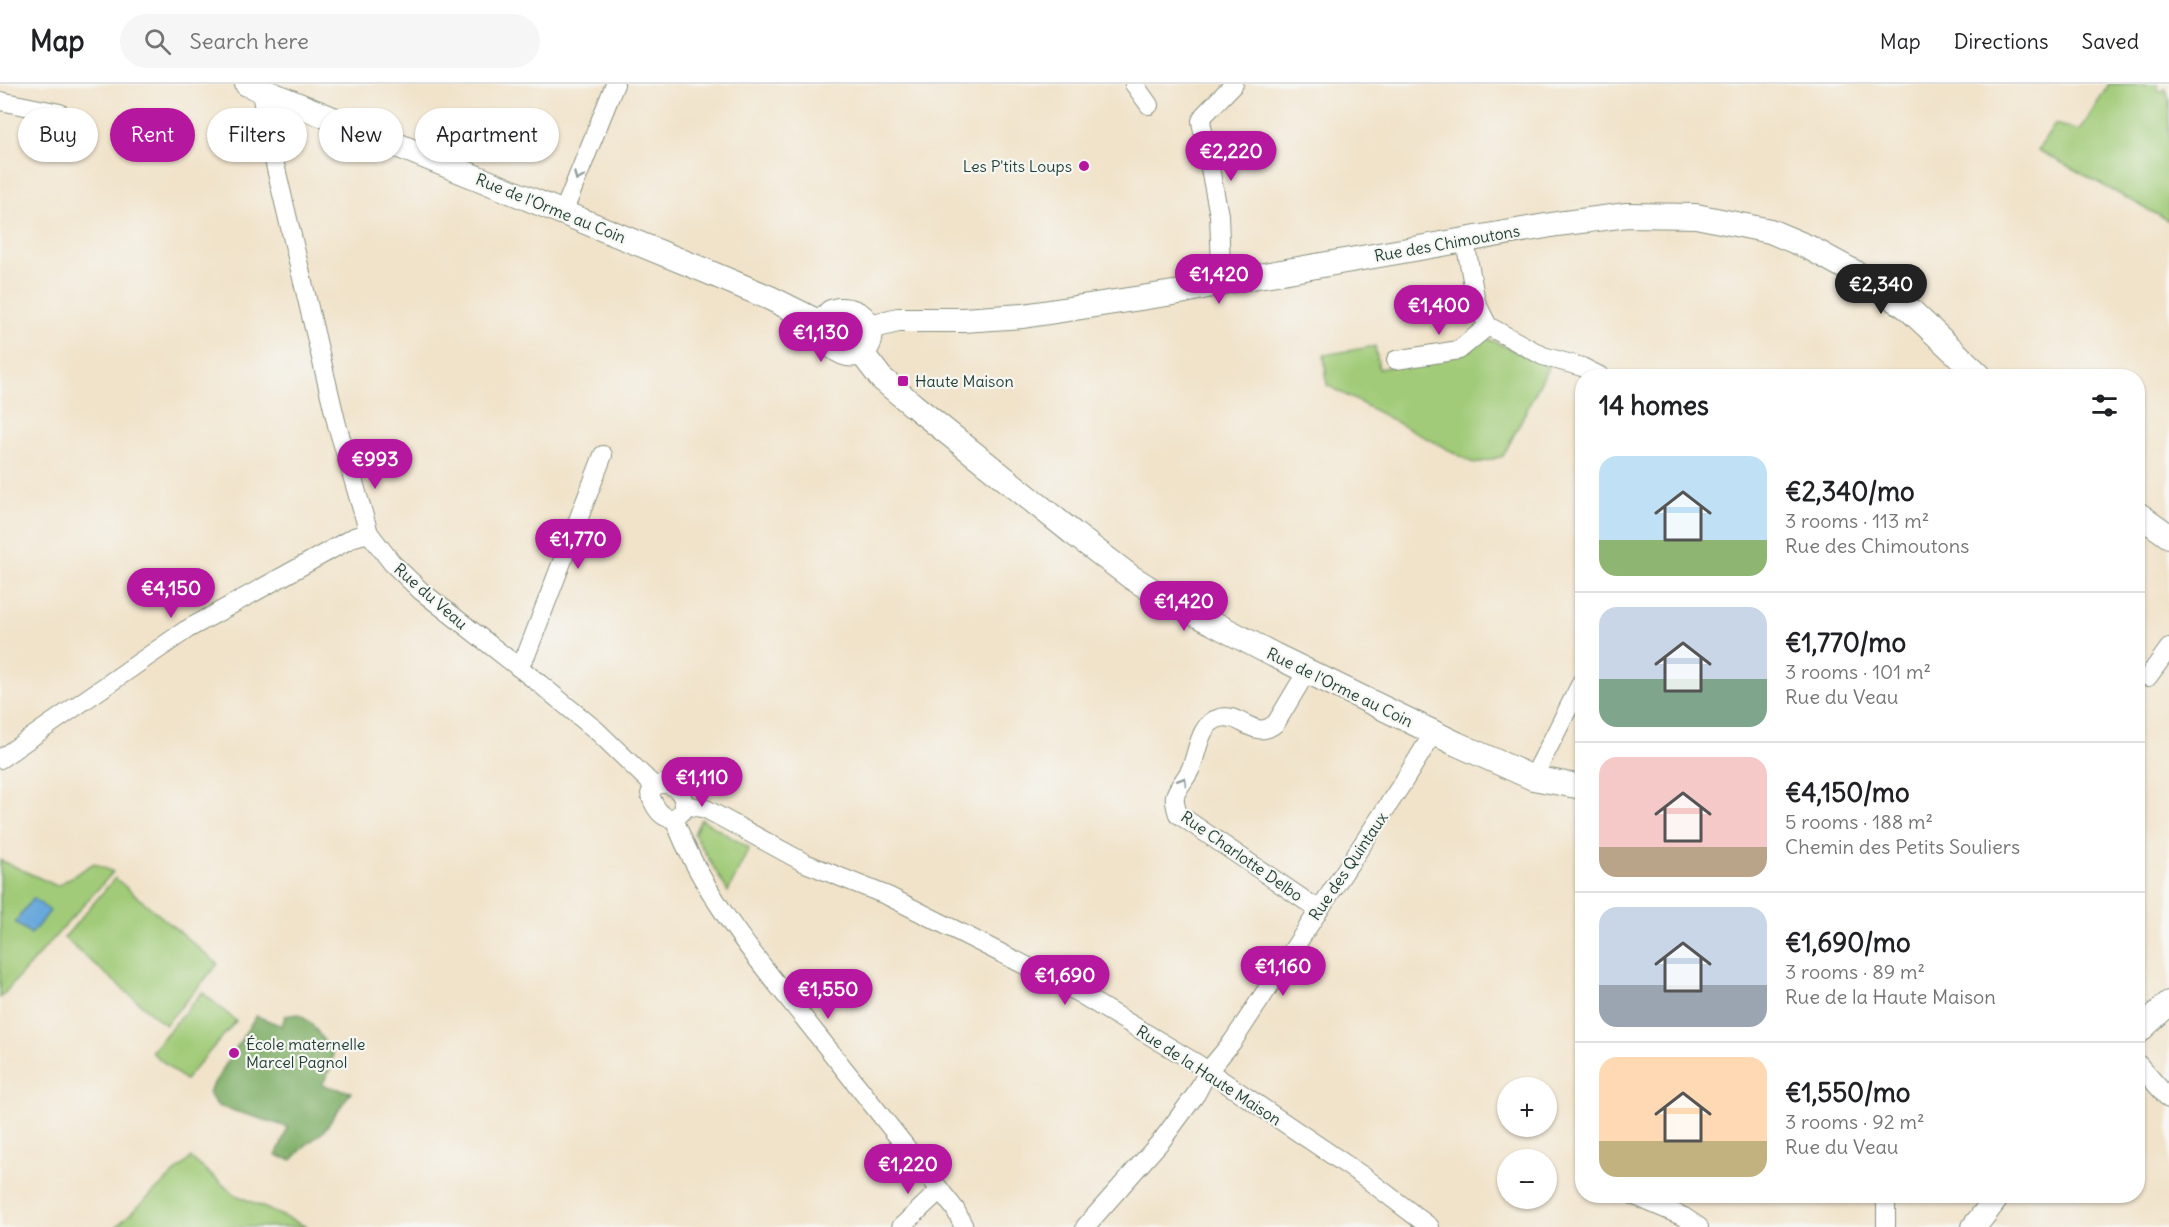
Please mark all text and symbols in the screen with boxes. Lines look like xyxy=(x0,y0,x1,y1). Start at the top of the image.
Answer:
search box xyxy=(120,14,540,68)
text: Map xyxy=(30,23,84,59)
icon: search xyxy=(141,25,174,58)
text: Search here xyxy=(189,27,309,55)
text: Map xyxy=(1880,28,1921,55)
text: Directions xyxy=(1954,28,2048,55)
text: Saved xyxy=(2081,28,2139,55)
chip: Buy xyxy=(18,108,98,162)
chip: Rent xyxy=(110,108,195,162)
chip: Filters xyxy=(207,108,307,162)
chip: New xyxy=(319,108,403,162)
chip: Apartment xyxy=(415,108,559,162)
pin: €2,220 xyxy=(1182,131,1280,182)
text: €2,220 xyxy=(1199,138,1263,163)
place label: Les P'tits Loups xyxy=(963,156,1072,176)
marker: Les P'tits Loups xyxy=(1077,159,1091,173)
street label: Rue de l'Orme au Coin xyxy=(473,169,629,247)
one-way arrow xyxy=(573,171,585,182)
street label: Rue des Chimoutons xyxy=(1373,220,1521,266)
pin: €1,420 xyxy=(1170,254,1268,305)
text: €1,420 xyxy=(1189,261,1249,286)
pin: €2,340 xyxy=(1832,264,1930,315)
text: €2,340 xyxy=(1849,271,1913,296)
pin: €1,400 xyxy=(1390,285,1488,336)
text: €1,400 xyxy=(1408,292,1470,317)
pin: €1,130 xyxy=(772,312,870,363)
text: €1,130 xyxy=(793,319,849,344)
place label: Haute Maison xyxy=(915,371,1014,391)
marker: Haute Maison xyxy=(896,374,910,388)
text: 14 homes xyxy=(1599,389,1709,422)
icon: filters xyxy=(2088,389,2121,422)
pin: €993 xyxy=(339,439,411,490)
text: €993 xyxy=(351,446,399,471)
text: €2,340/mo xyxy=(1785,475,1915,508)
icon: home xyxy=(1647,480,1719,552)
text: 3 rooms · 113 m² xyxy=(1785,508,1929,533)
pin: €1,770 xyxy=(529,519,627,570)
text: €1,770 xyxy=(549,526,607,551)
text: Rue des Chimoutons xyxy=(1785,533,1969,558)
street label: Rue du Veau xyxy=(390,559,472,633)
pin: €4,150 xyxy=(122,568,220,619)
text: €4,150 xyxy=(141,575,201,600)
pin: €1,420 xyxy=(1135,581,1233,632)
text: €1,420 xyxy=(1154,588,1214,613)
text: €1,770/mo xyxy=(1785,626,1906,659)
icon: home xyxy=(1647,631,1719,703)
street label: Rue de l'Orme au Coin xyxy=(1264,643,1416,731)
text: 3 rooms · 101 m² xyxy=(1785,659,1931,684)
text: Rue du Veau xyxy=(1785,684,1898,709)
pin: €1,110 xyxy=(653,757,751,808)
text: €1,110 xyxy=(675,764,729,789)
text: €4,150/mo xyxy=(1785,776,1910,809)
one-way arrow xyxy=(1176,777,1188,788)
icon: home xyxy=(1647,781,1719,853)
street label: Rue Charlotte Delbo xyxy=(1177,806,1307,906)
street label: Rue des Quintaux xyxy=(1304,808,1392,924)
text: 5 rooms · 188 m² xyxy=(1785,809,1933,834)
text: Chemin des Petits Souliers xyxy=(1785,834,2020,859)
text: €1,690/mo xyxy=(1785,926,1911,959)
icon: home xyxy=(1647,931,1719,1003)
pin: €1,160 xyxy=(1234,946,1332,997)
text: €1,160 xyxy=(1255,953,1311,978)
pin: €1,690 xyxy=(1016,955,1114,1006)
text: 3 rooms · 89 m² xyxy=(1785,959,1925,984)
text: €1,690 xyxy=(1035,962,1095,987)
pin: €1,550 xyxy=(779,969,877,1020)
text: €1,550 xyxy=(798,976,858,1001)
text: Rue de la Haute Maison xyxy=(1785,984,1996,1009)
street label: Rue de la Haute Maison xyxy=(1133,1021,1285,1129)
place label: École maternelle Marcel Pagnol xyxy=(246,1034,365,1072)
marker: École maternelle Marcel Pagnol xyxy=(227,1046,241,1060)
text: €1,550/mo xyxy=(1785,1076,1910,1109)
map controls xyxy=(1497,1077,1557,1209)
button: + xyxy=(1497,1077,1557,1137)
icon: home xyxy=(1647,1081,1719,1153)
text: 3 rooms · 92 m² xyxy=(1785,1109,1924,1134)
text: Rue du Veau xyxy=(1785,1134,1898,1159)
pin: €1,220 xyxy=(859,1144,957,1195)
button: − xyxy=(1497,1149,1557,1209)
text: €1,220 xyxy=(878,1151,938,1176)

